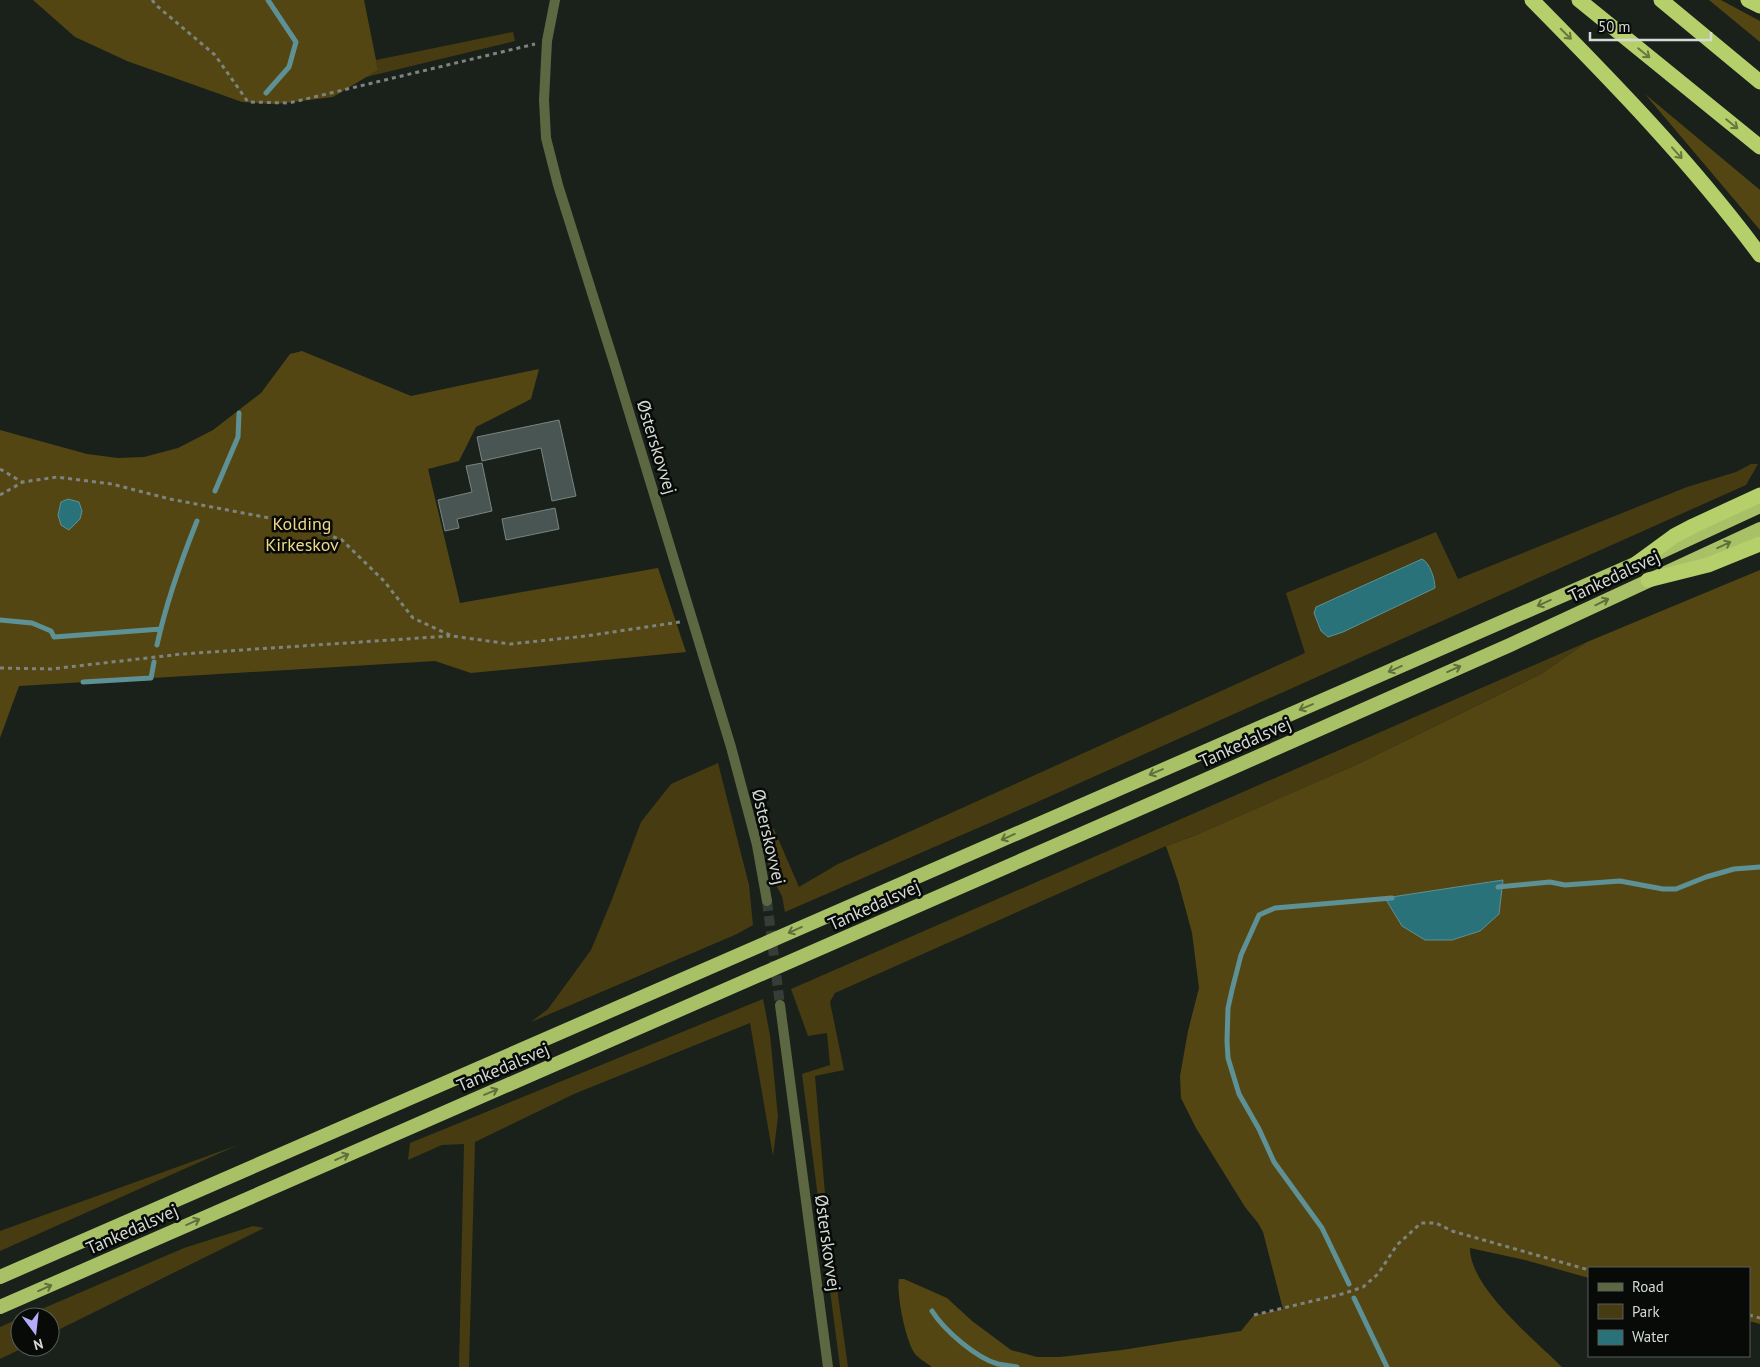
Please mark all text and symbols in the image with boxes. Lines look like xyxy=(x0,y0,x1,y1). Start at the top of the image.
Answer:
scale bar xyxy=(1590,10,1711,42)
text: 50 m xyxy=(1598,17,1631,36)
one-way arrow xyxy=(1560,28,1572,41)
one-way arrow xyxy=(1637,47,1650,58)
one-way arrow xyxy=(1725,119,1738,130)
one-way arrow xyxy=(1671,147,1683,160)
street label: Østerskovvej xyxy=(632,397,682,497)
park label: Kolding Kirkeskov xyxy=(265,512,339,556)
one-way arrow xyxy=(1716,540,1731,550)
street label: Tankedalsvej xyxy=(1565,545,1663,607)
one-way arrow xyxy=(1594,597,1609,606)
one-way arrow xyxy=(1537,599,1552,609)
one-way arrow xyxy=(1388,664,1403,674)
one-way arrow xyxy=(1446,664,1461,674)
one-way arrow xyxy=(1299,703,1314,713)
street label: Tankedalsvej xyxy=(1195,712,1295,772)
one-way arrow xyxy=(1149,767,1164,777)
street label: Østerskovvej xyxy=(747,787,791,887)
one-way arrow xyxy=(1001,832,1016,842)
street label: Tankedalsvej xyxy=(824,875,924,935)
one-way arrow xyxy=(788,926,803,936)
street label: Tankedalsvej xyxy=(453,1037,553,1097)
one-way arrow xyxy=(483,1087,498,1097)
one-way arrow xyxy=(334,1151,349,1161)
street label: Østerskovvej xyxy=(810,1193,846,1293)
street label: Tankedalsvej xyxy=(82,1199,182,1259)
one-way arrow xyxy=(185,1217,200,1227)
legend xyxy=(1588,1267,1750,1357)
text: Road xyxy=(1632,1277,1664,1296)
one-way arrow xyxy=(37,1282,52,1292)
text: Park xyxy=(1632,1302,1660,1321)
north arrow xyxy=(10,1307,60,1357)
text: Water xyxy=(1632,1327,1669,1346)
text: N xyxy=(32,1335,45,1354)

